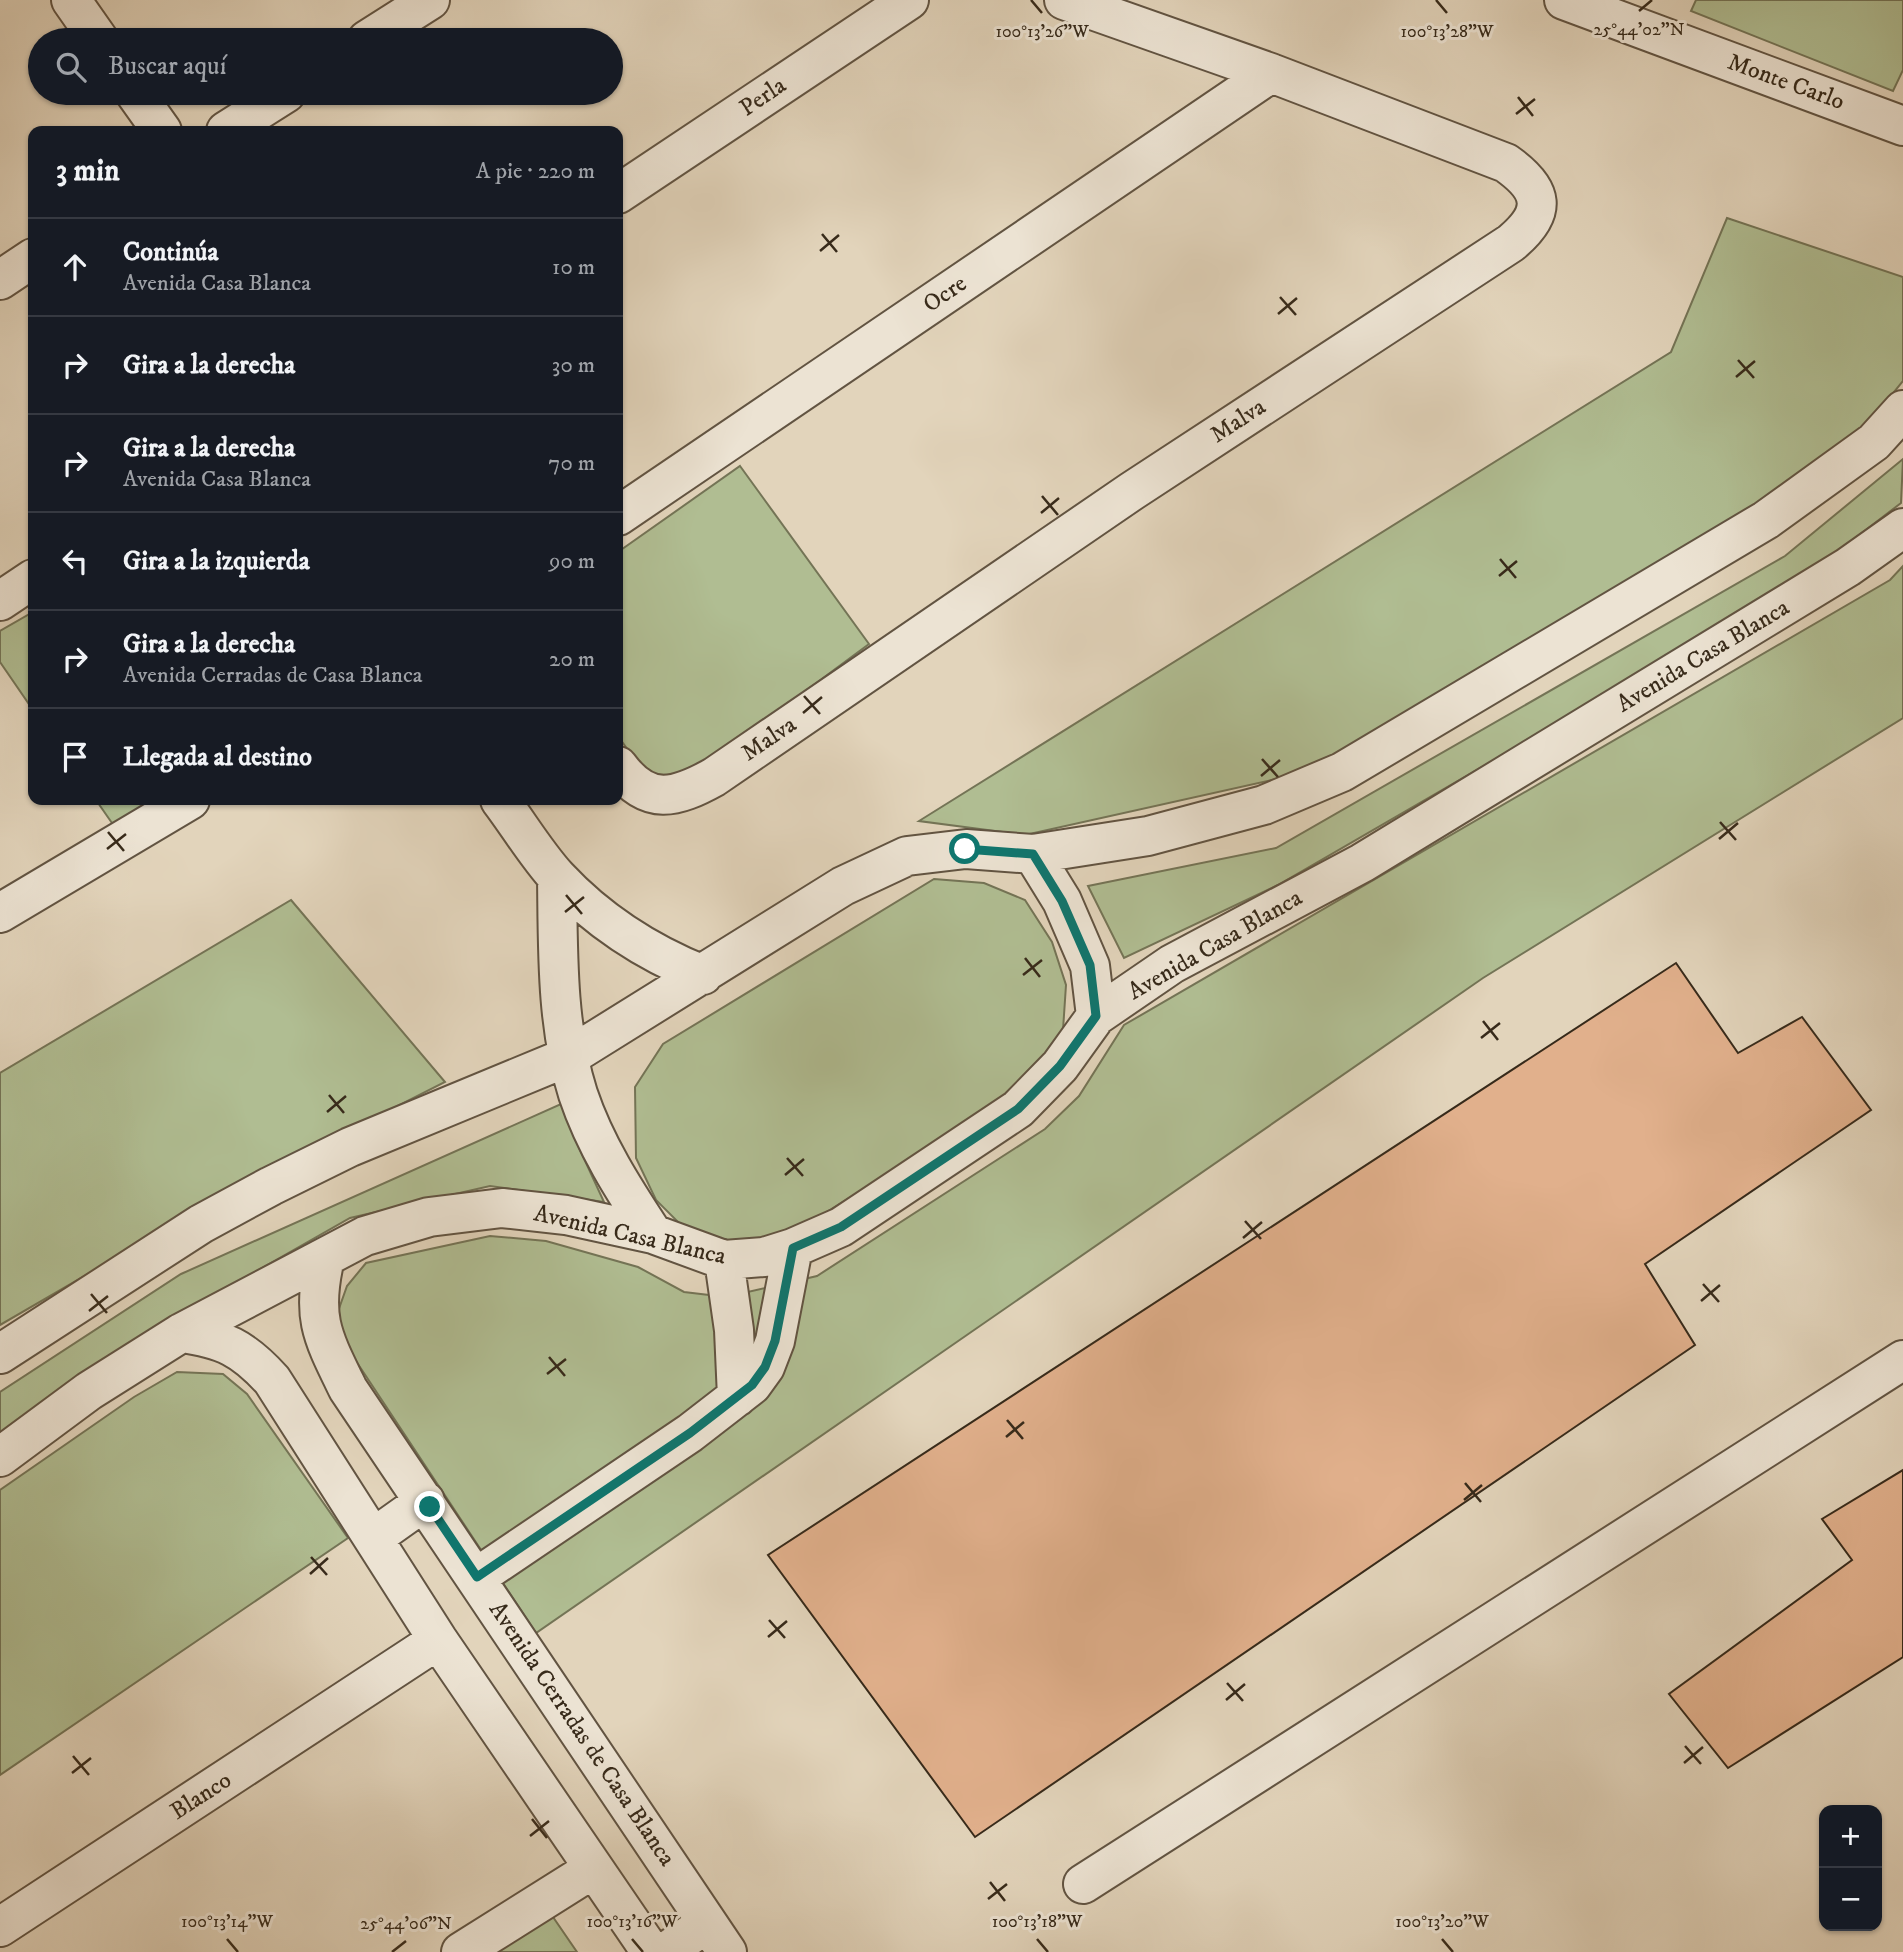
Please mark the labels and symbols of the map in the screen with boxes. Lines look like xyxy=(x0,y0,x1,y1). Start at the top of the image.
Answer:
text: 25°44'02"N xyxy=(1593,19,1685,41)
text: 100°13'26"W xyxy=(995,21,1089,43)
text: 100°13'28"W xyxy=(1401,21,1494,43)
street label: Monte Carlo xyxy=(1723,47,1849,117)
street label: Perla xyxy=(734,70,793,123)
street label: Ocre xyxy=(917,269,973,319)
street label: Malva xyxy=(1205,392,1272,450)
street label: Avenida Casa Blanca xyxy=(1611,592,1796,719)
street label: Malva xyxy=(736,709,803,768)
route start xyxy=(949,833,980,864)
street label: Avenida Casa Blanca xyxy=(1123,883,1308,1007)
street label: Avenida Casa Blanca xyxy=(531,1198,730,1272)
route end xyxy=(414,1491,445,1522)
street label: Avenida Cerradas de Casa Blanca xyxy=(482,1596,682,1873)
street label: Blanco xyxy=(165,1765,237,1827)
text: 100°13'14"W xyxy=(181,1911,274,1933)
text: 100°13'16"W xyxy=(587,1911,678,1933)
text: 100°13'18"W xyxy=(992,1911,1083,1933)
text: 100°13'20"W xyxy=(1395,1911,1489,1933)
text: 25°44'06"N xyxy=(360,1913,452,1935)

